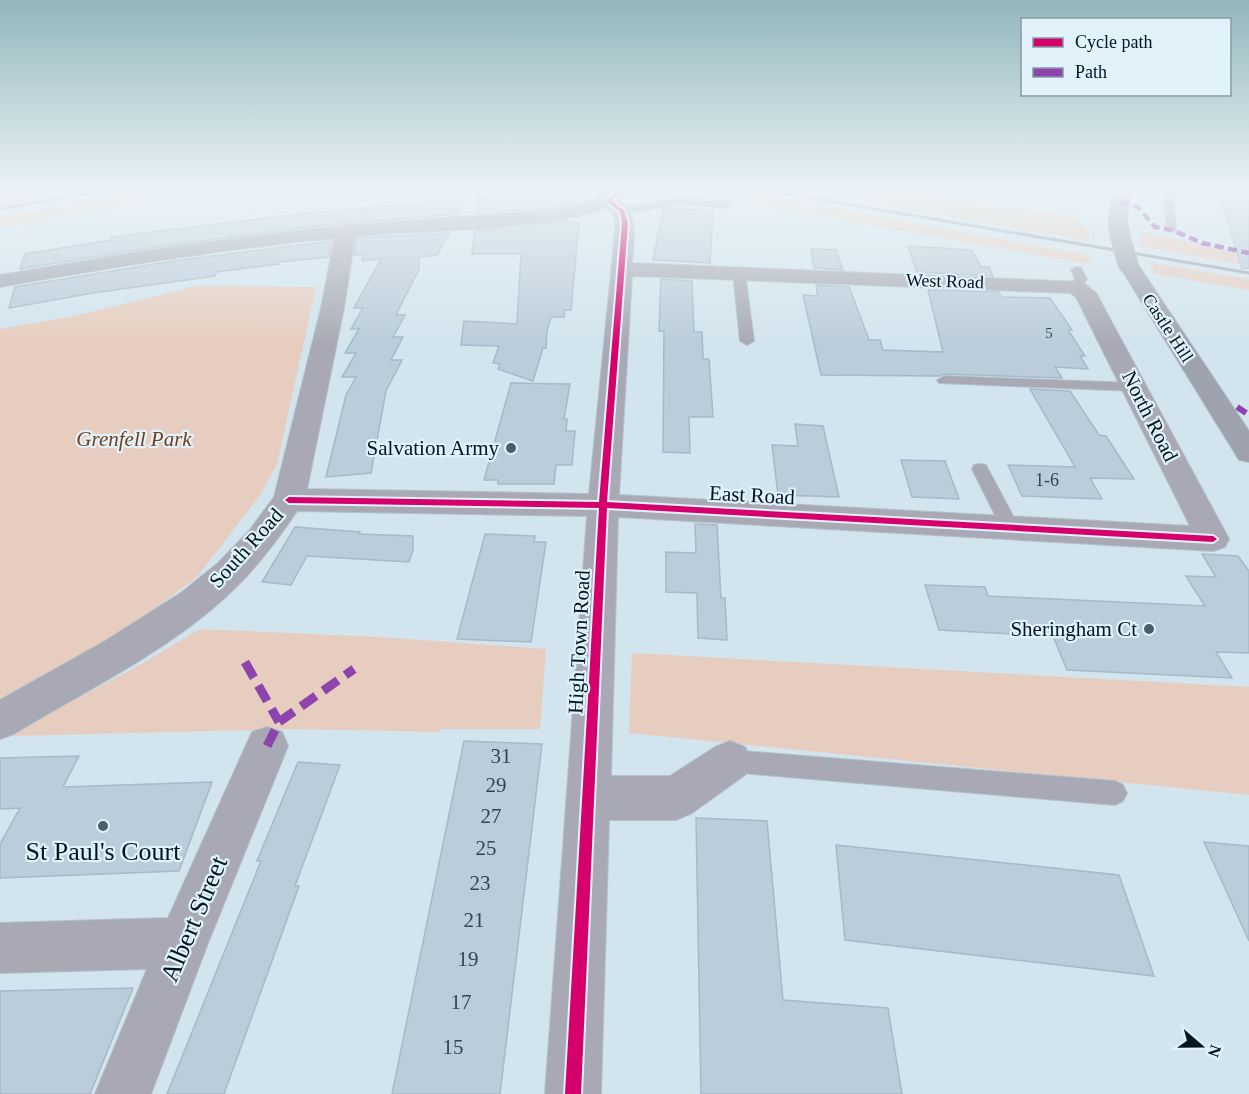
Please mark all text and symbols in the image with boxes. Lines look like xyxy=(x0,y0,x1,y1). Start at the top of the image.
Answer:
legend xyxy=(1021,18,1231,96)
text: Cycle path xyxy=(1075,32,1152,52)
text: Path xyxy=(1075,62,1107,82)
street label: West Road xyxy=(906,270,984,292)
street label: Castle Hill xyxy=(1139,290,1197,366)
house number: 5 xyxy=(1045,325,1053,341)
street label: North Road xyxy=(1117,367,1183,466)
park label: Grenfell Park xyxy=(76,427,192,451)
place label: Salvation Army xyxy=(367,436,499,460)
marker: Salvation Army xyxy=(504,441,518,455)
house number: 1-6 xyxy=(1035,470,1059,490)
street label: East Road xyxy=(709,481,796,509)
street label: South Road xyxy=(204,503,288,593)
street label: High Town Road xyxy=(563,569,595,715)
place label: Sheringham Ct xyxy=(1010,617,1137,641)
marker: Sheringham Ct xyxy=(1142,622,1156,636)
house number: 31 xyxy=(491,744,512,768)
house number: 29 xyxy=(486,773,507,797)
house number: 27 xyxy=(481,804,502,828)
marker: St Paul's Court xyxy=(96,819,110,833)
house number: 25 xyxy=(476,836,497,860)
place label: St Paul's Court xyxy=(26,837,181,866)
street label: Albert Street xyxy=(155,851,234,986)
house number: 23 xyxy=(470,871,491,895)
house number: 21 xyxy=(464,908,485,932)
house number: 19 xyxy=(458,947,479,971)
house number: 17 xyxy=(451,990,472,1014)
north arrow xyxy=(1171,1016,1231,1076)
house number: 15 xyxy=(443,1035,464,1059)
text: N xyxy=(1205,1043,1225,1060)

